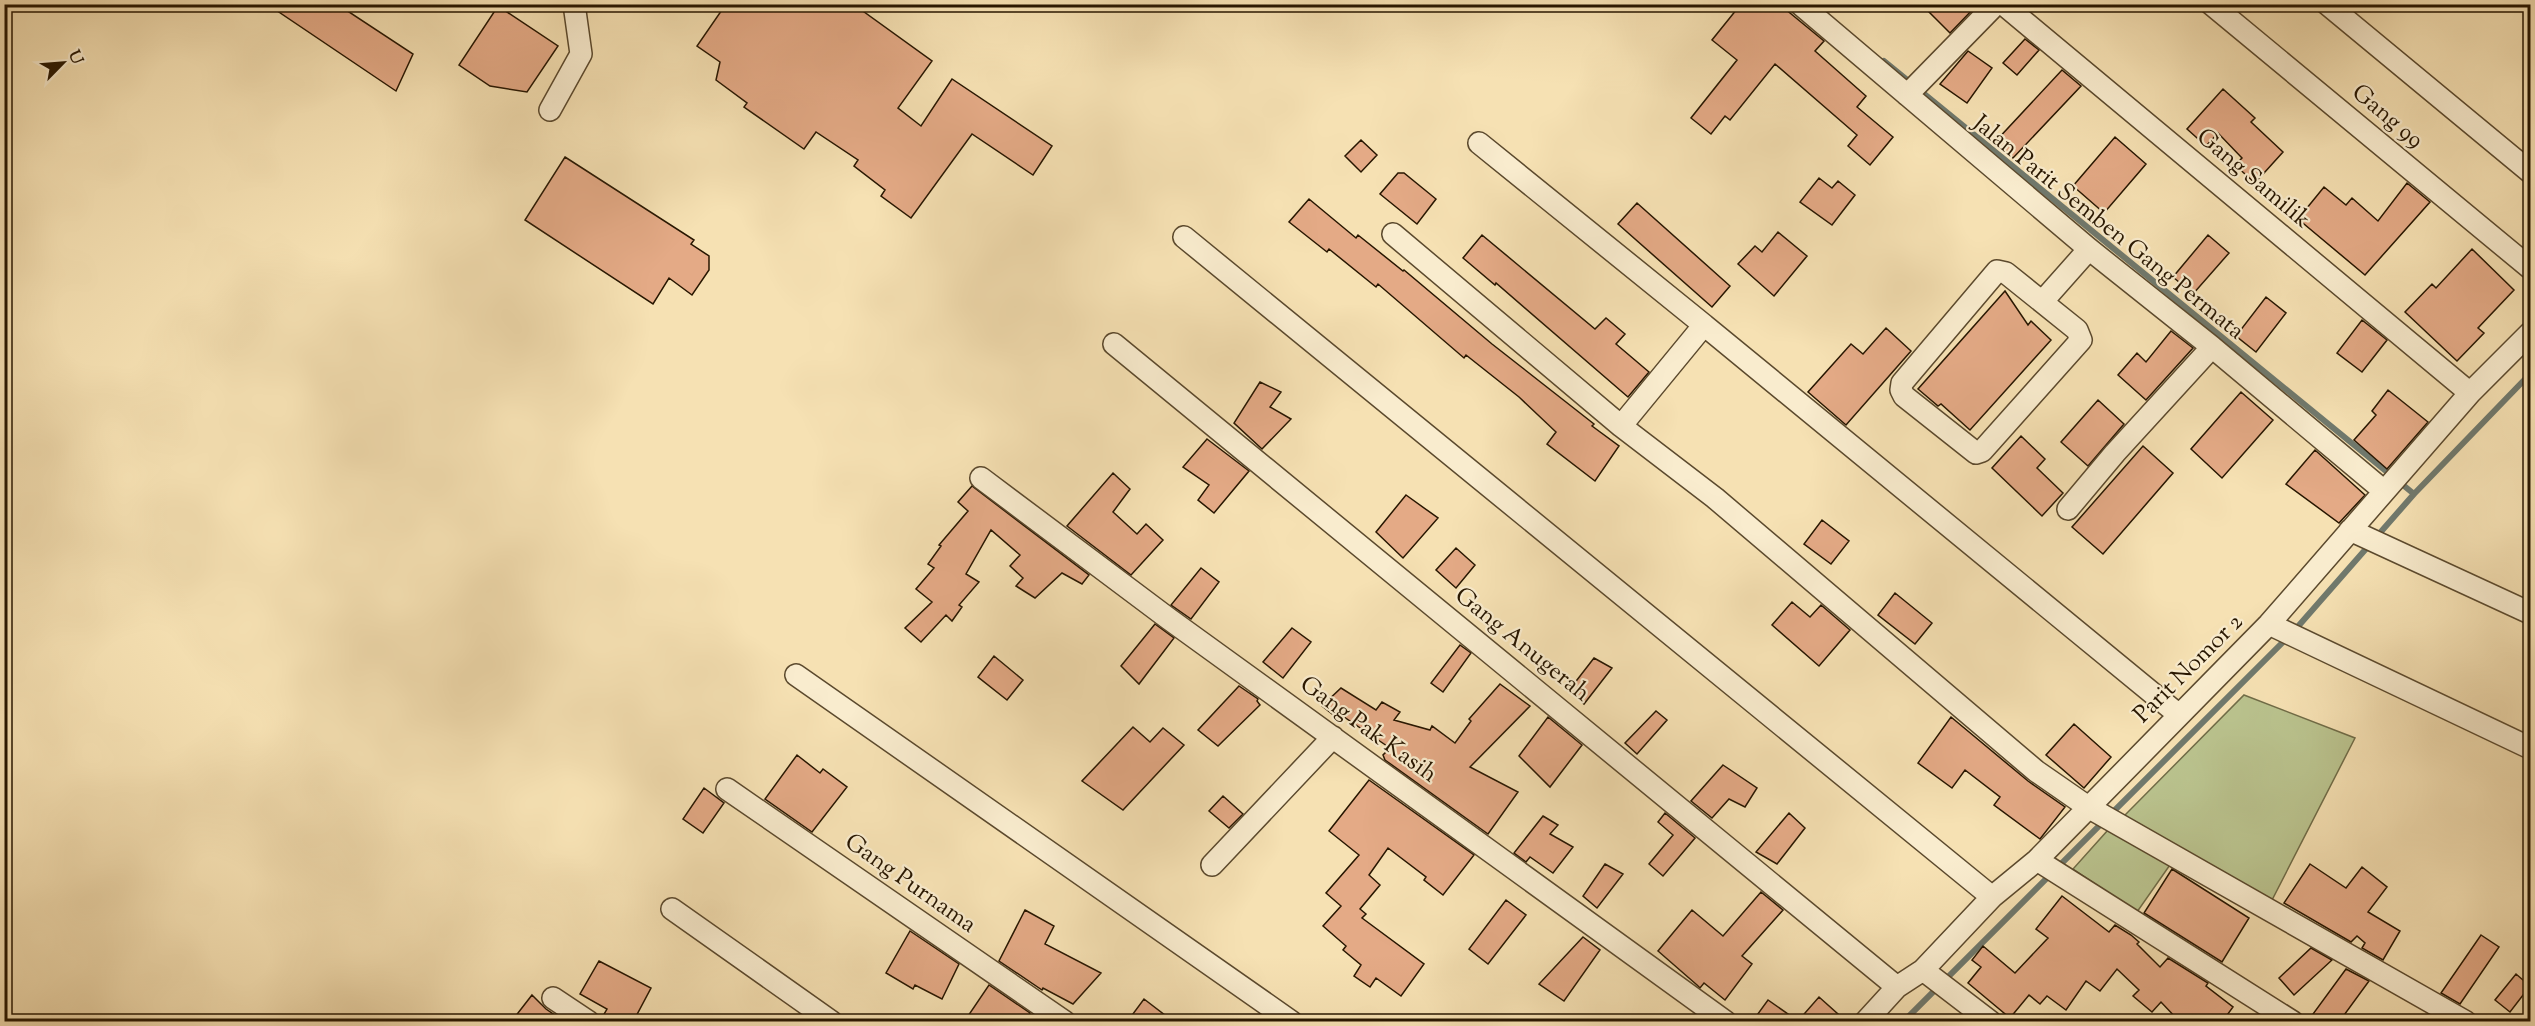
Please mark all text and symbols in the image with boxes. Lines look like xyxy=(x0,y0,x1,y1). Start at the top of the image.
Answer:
north arrow xyxy=(33,33,93,93)
text: U xyxy=(61,47,88,69)
street label: Gang 99 xyxy=(2344,77,2430,157)
street label: Jalan Parit Semben Gang Permata xyxy=(1963,106,2251,348)
street label: Gang Samilik xyxy=(2188,121,2318,237)
street label: Gang Anugerah xyxy=(1447,580,1597,710)
street label: Parit Nomor 2 xyxy=(2126,606,2252,732)
street label: Gang Pak Kasih xyxy=(1292,668,1444,792)
street label: Gang Purnama xyxy=(837,826,983,942)

